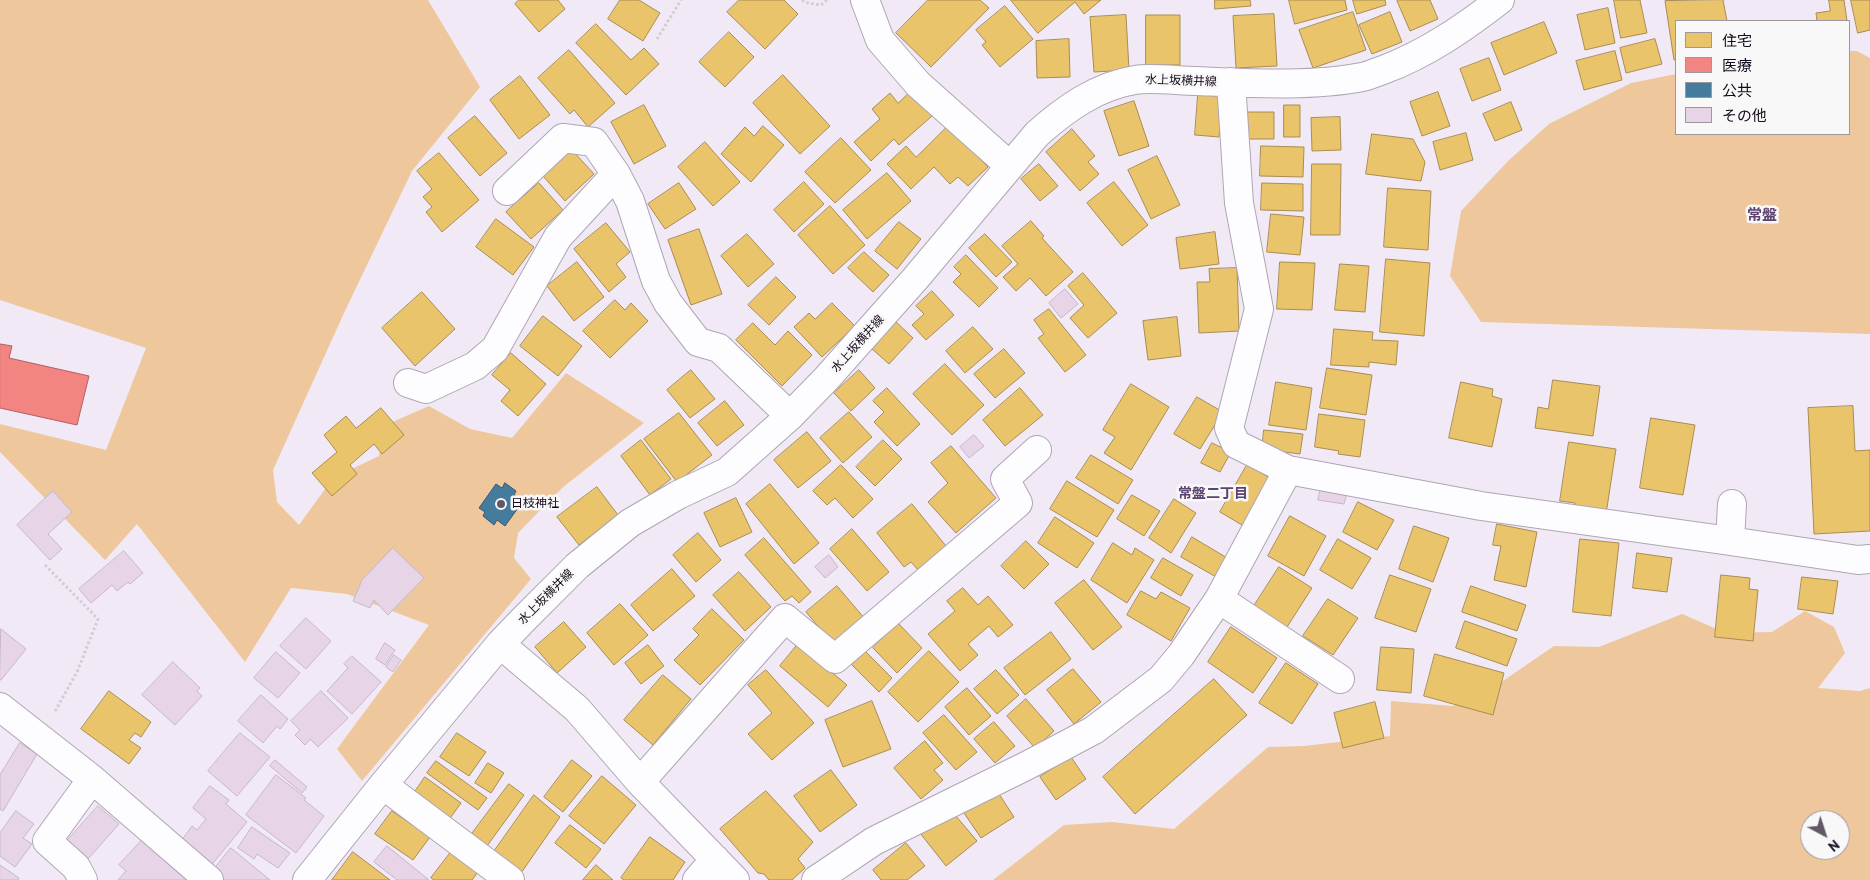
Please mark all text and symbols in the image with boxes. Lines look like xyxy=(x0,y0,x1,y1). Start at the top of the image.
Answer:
legend xyxy=(1675,20,1850,135)
text: 住宅 xyxy=(1722,31,1752,50)
text: 医療 xyxy=(1722,56,1752,75)
street label: 水上坂横井線 xyxy=(1145,73,1217,89)
text: 公共 xyxy=(1722,81,1752,100)
text: その他 xyxy=(1722,106,1767,125)
district label: 常盤 xyxy=(1747,207,1777,225)
street label: 水上坂横井線 xyxy=(829,312,887,376)
district label: 常盤二丁目 xyxy=(1178,486,1248,502)
place label: 日枝神社 xyxy=(511,497,559,511)
marker: 日枝神社 xyxy=(495,498,507,510)
street label: 水上坂横井線 xyxy=(515,566,577,628)
north arrow xyxy=(1800,810,1850,860)
text: N xyxy=(1825,836,1843,856)

